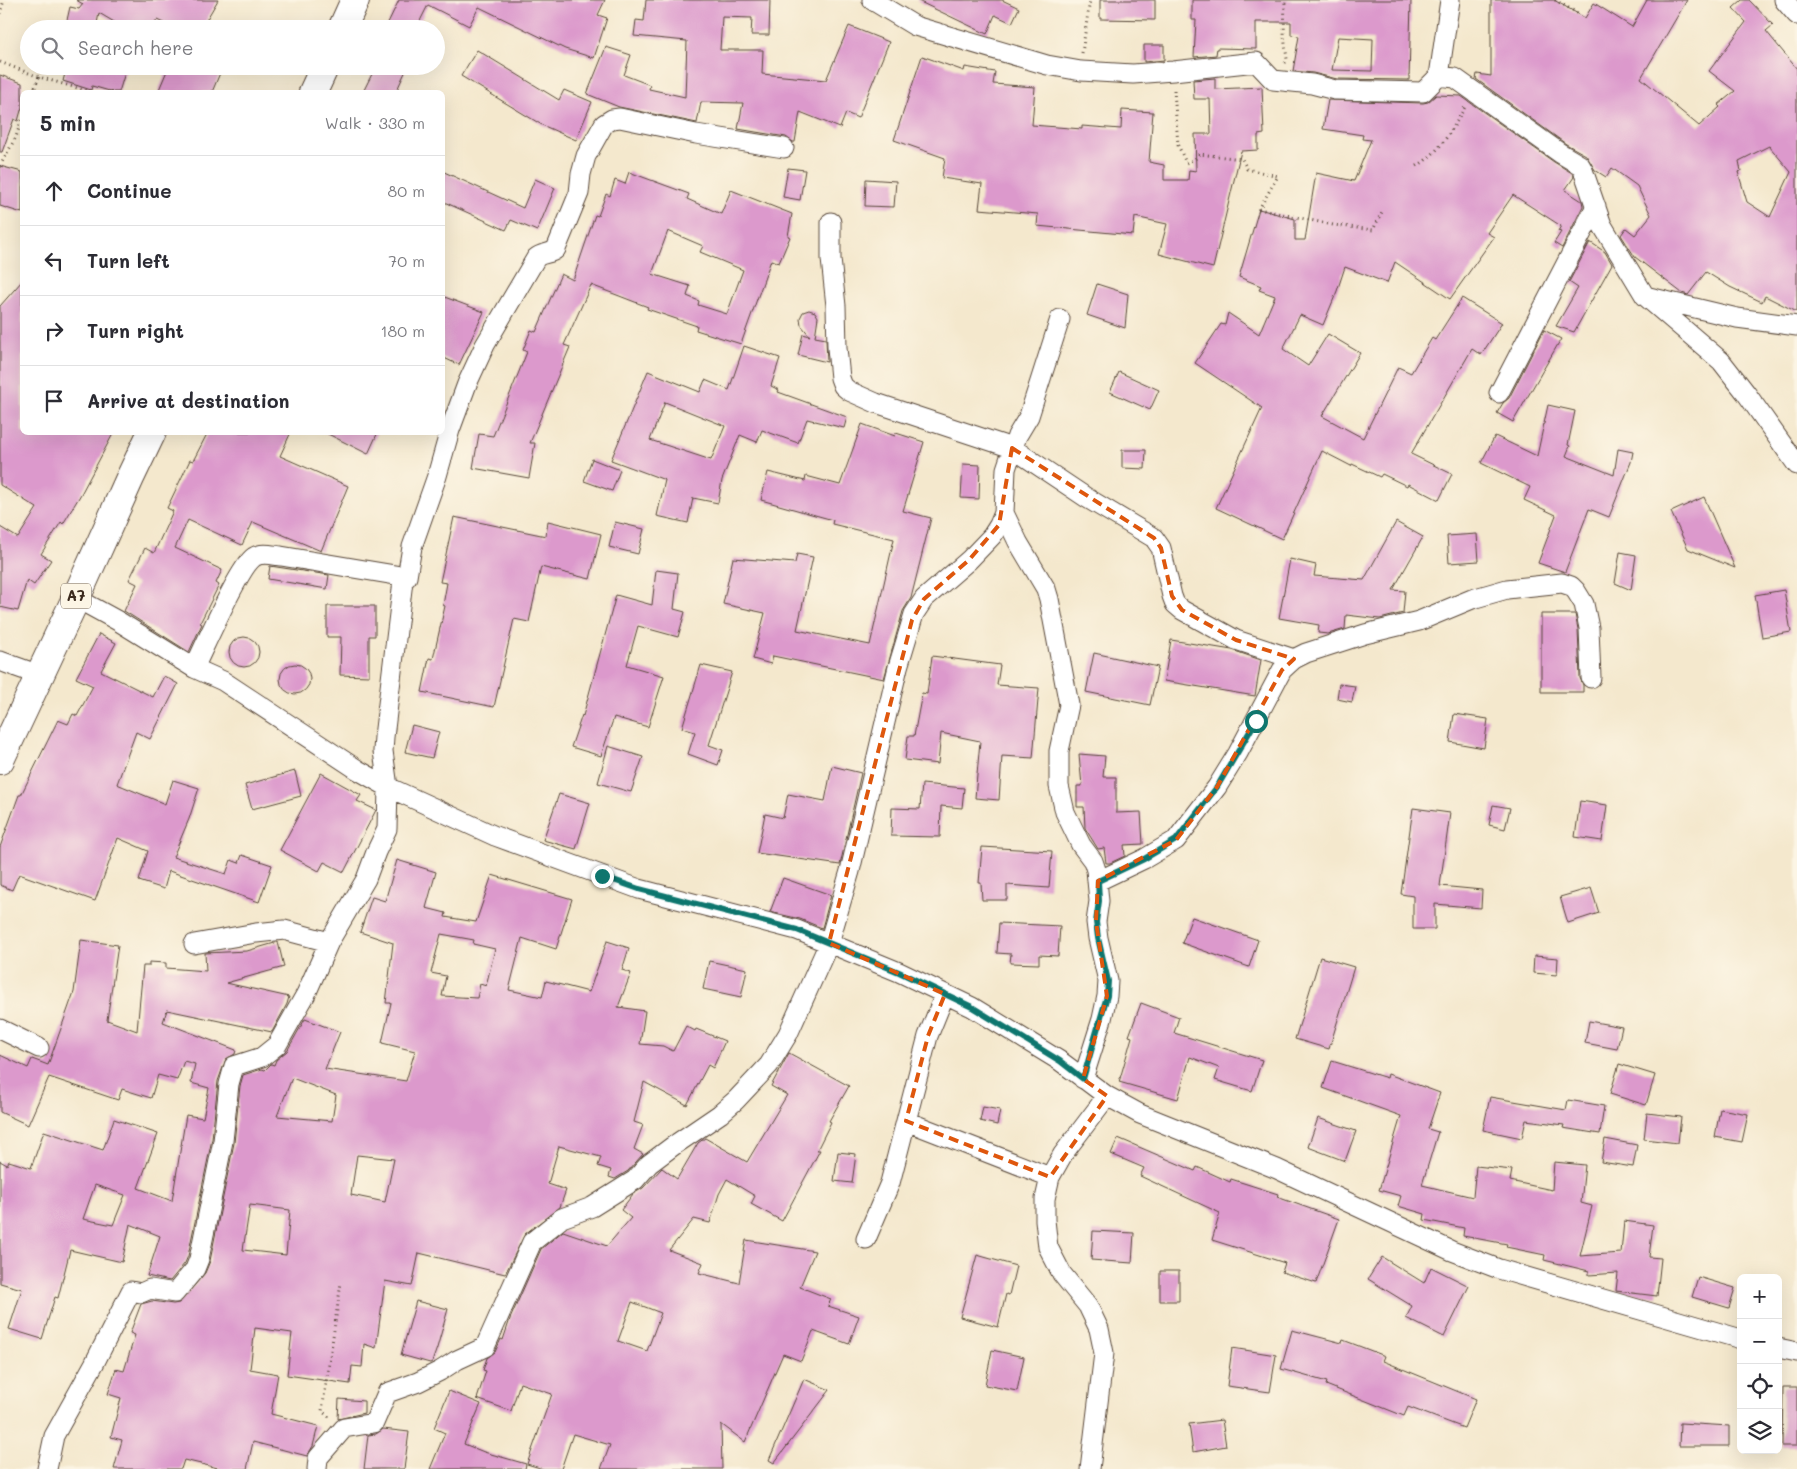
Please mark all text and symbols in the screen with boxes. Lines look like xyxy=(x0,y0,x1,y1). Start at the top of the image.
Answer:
search box xyxy=(20,20,445,75)
icon: search xyxy=(38,34,66,62)
text: Search here xyxy=(78,35,194,60)
text: 5 min xyxy=(40,109,96,136)
text: Walk · 330 m xyxy=(325,112,425,133)
icon: ahead xyxy=(40,177,68,205)
text: Continue xyxy=(87,178,172,203)
text: 80 m xyxy=(388,180,425,201)
icon: left xyxy=(40,247,68,275)
text: Turn left xyxy=(87,248,170,273)
text: 70 m xyxy=(388,250,425,271)
icon: right xyxy=(40,317,68,345)
text: Turn right xyxy=(87,318,184,343)
text: 180 m xyxy=(380,320,425,341)
icon: arrive xyxy=(40,387,68,415)
text: Arrive at destination xyxy=(87,388,290,413)
road number: A7 xyxy=(61,584,91,608)
route start xyxy=(1245,710,1268,733)
route end xyxy=(591,865,614,888)
map controls xyxy=(1737,1274,1782,1454)
button: + xyxy=(1737,1274,1782,1319)
button: − xyxy=(1737,1319,1782,1364)
button: locate xyxy=(1737,1364,1782,1409)
button: layers xyxy=(1737,1409,1782,1454)

